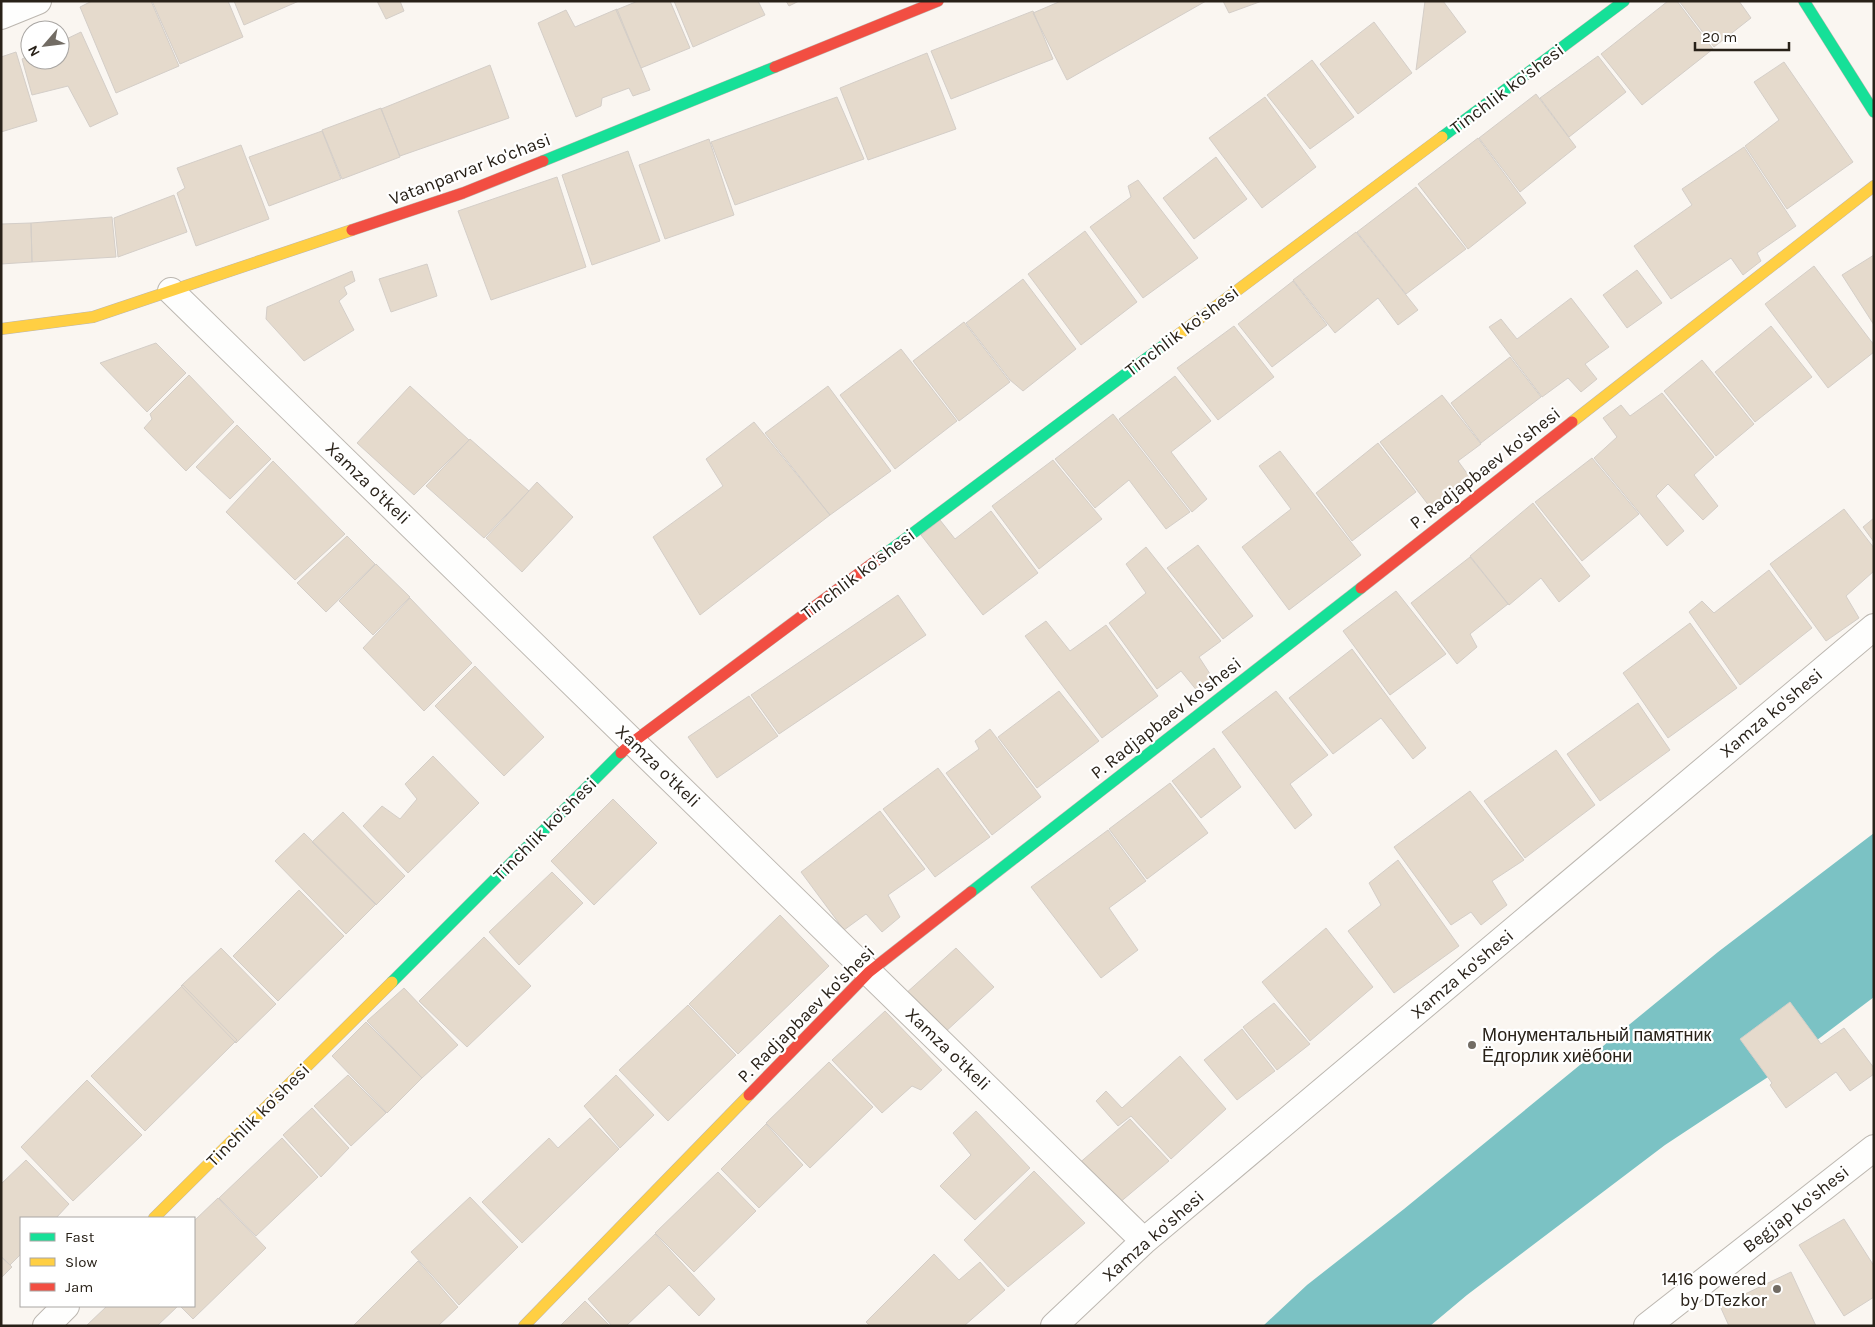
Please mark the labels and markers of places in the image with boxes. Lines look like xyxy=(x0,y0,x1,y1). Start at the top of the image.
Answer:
place label: Монументальный памятник Ёдгорлик хиёбони xyxy=(1482,1024,1712,1067)
marker: Монументальный памятник Ёдгорлик хиёбони xyxy=(1466,1039,1478,1051)
place label: 1416 powered by DTezkor xyxy=(1661,1268,1767,1311)
marker: 1416 powered by DTezkor xyxy=(1771,1283,1783,1295)

